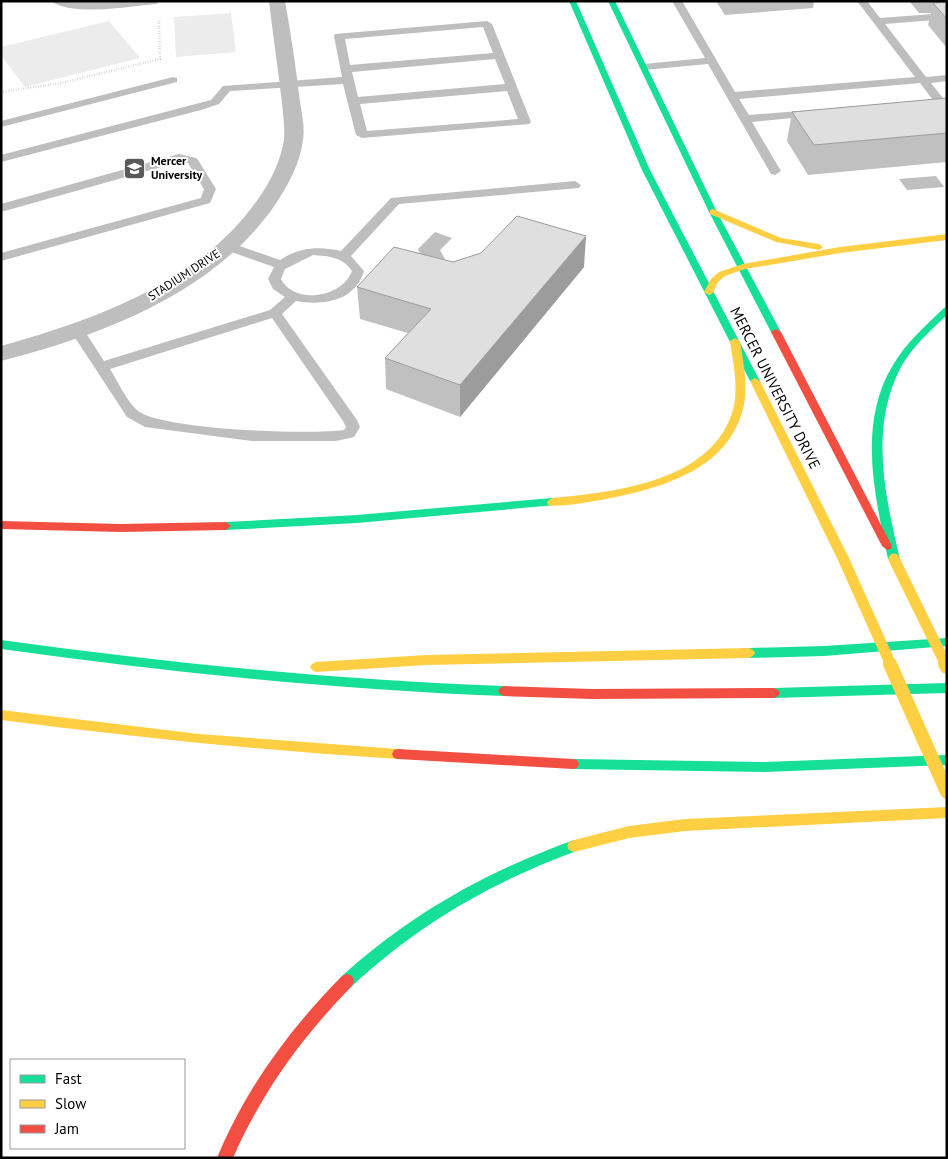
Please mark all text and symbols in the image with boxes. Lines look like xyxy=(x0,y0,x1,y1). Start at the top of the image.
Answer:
place label: Mercer University xyxy=(151,153,202,182)
school or university icon: Mercer University xyxy=(123,156,147,180)
street label: STADIUM DRIVE xyxy=(145,246,223,303)
street label: MERCER UNIVERSITY DRIVE xyxy=(726,303,825,472)
legend xyxy=(10,1059,185,1149)
text: Fast xyxy=(55,1069,82,1088)
text: Slow xyxy=(55,1094,86,1113)
text: Jam xyxy=(54,1119,79,1138)

